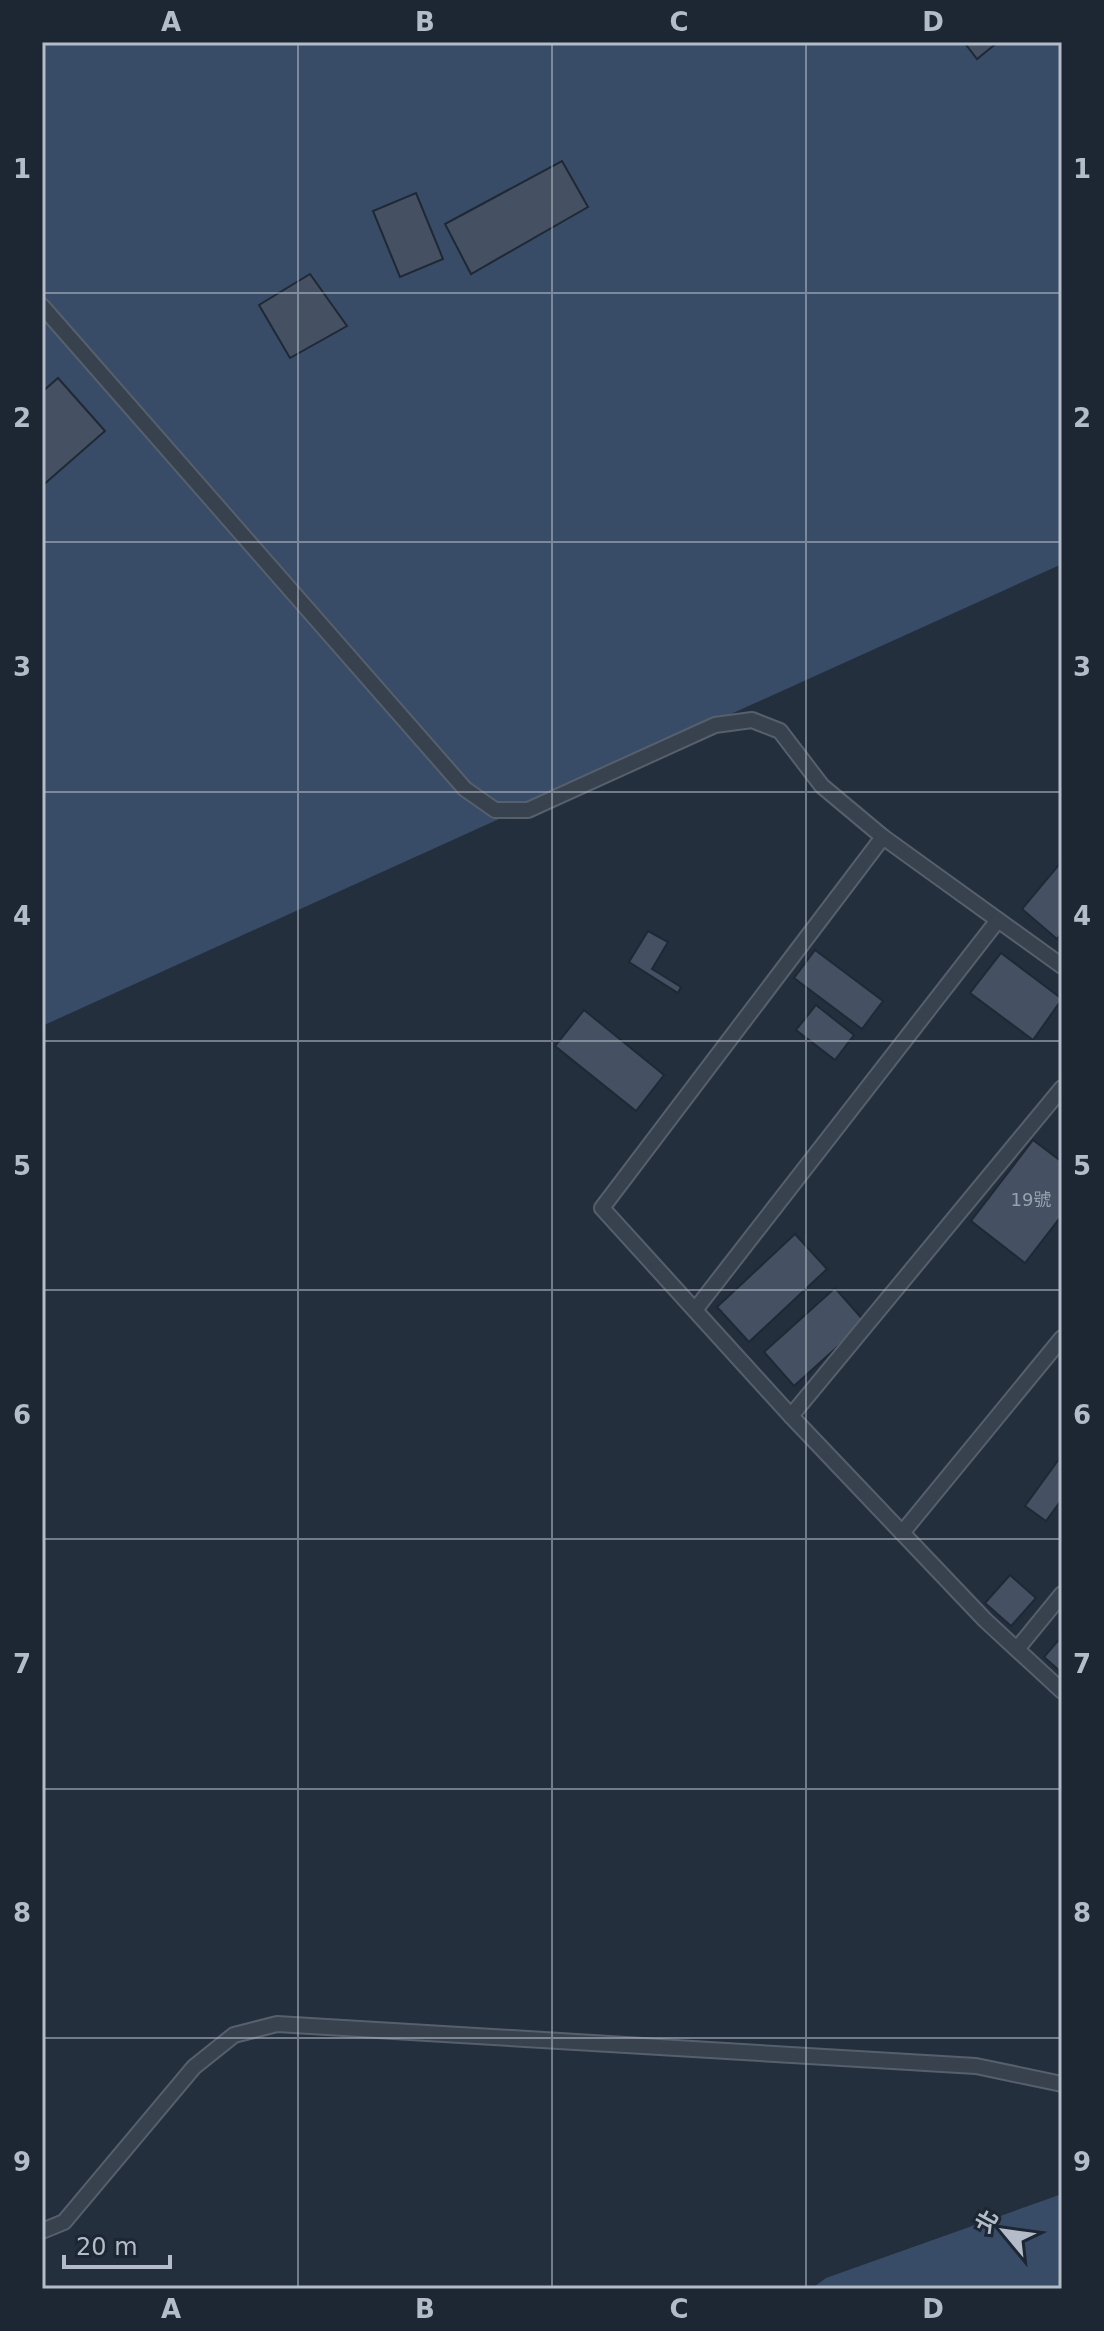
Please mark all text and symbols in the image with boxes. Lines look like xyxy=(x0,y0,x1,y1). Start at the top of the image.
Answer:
text: A xyxy=(161,7,181,37)
text: B xyxy=(415,7,435,37)
text: C xyxy=(669,7,689,37)
text: D xyxy=(922,7,944,37)
text: 1 xyxy=(13,154,31,184)
text: 1 xyxy=(1073,154,1091,184)
text: 2 xyxy=(13,403,31,433)
text: 2 xyxy=(1073,403,1091,433)
text: 3 xyxy=(13,652,31,682)
text: 3 xyxy=(1073,652,1091,682)
text: 4 xyxy=(13,901,31,931)
text: 4 xyxy=(1073,901,1091,931)
text: 5 xyxy=(13,1151,31,1181)
text: 5 xyxy=(1073,1151,1091,1181)
house number: 19號 xyxy=(1011,1189,1051,1210)
text: 6 xyxy=(13,1400,31,1430)
text: 6 xyxy=(1073,1400,1091,1430)
text: 7 xyxy=(13,1649,31,1679)
text: 7 xyxy=(1073,1649,1091,1679)
text: 8 xyxy=(13,1898,31,1928)
text: 8 xyxy=(1073,1898,1091,1928)
text: 9 xyxy=(13,2147,31,2177)
text: 9 xyxy=(1073,2147,1091,2177)
north arrow xyxy=(964,2191,1044,2271)
text: 北 xyxy=(971,2206,1003,2237)
scale bar xyxy=(64,2219,170,2269)
text: 20 m xyxy=(76,2233,138,2261)
text: A xyxy=(161,2294,181,2324)
text: B xyxy=(415,2294,435,2324)
text: C xyxy=(669,2294,689,2324)
text: D xyxy=(922,2294,944,2324)

